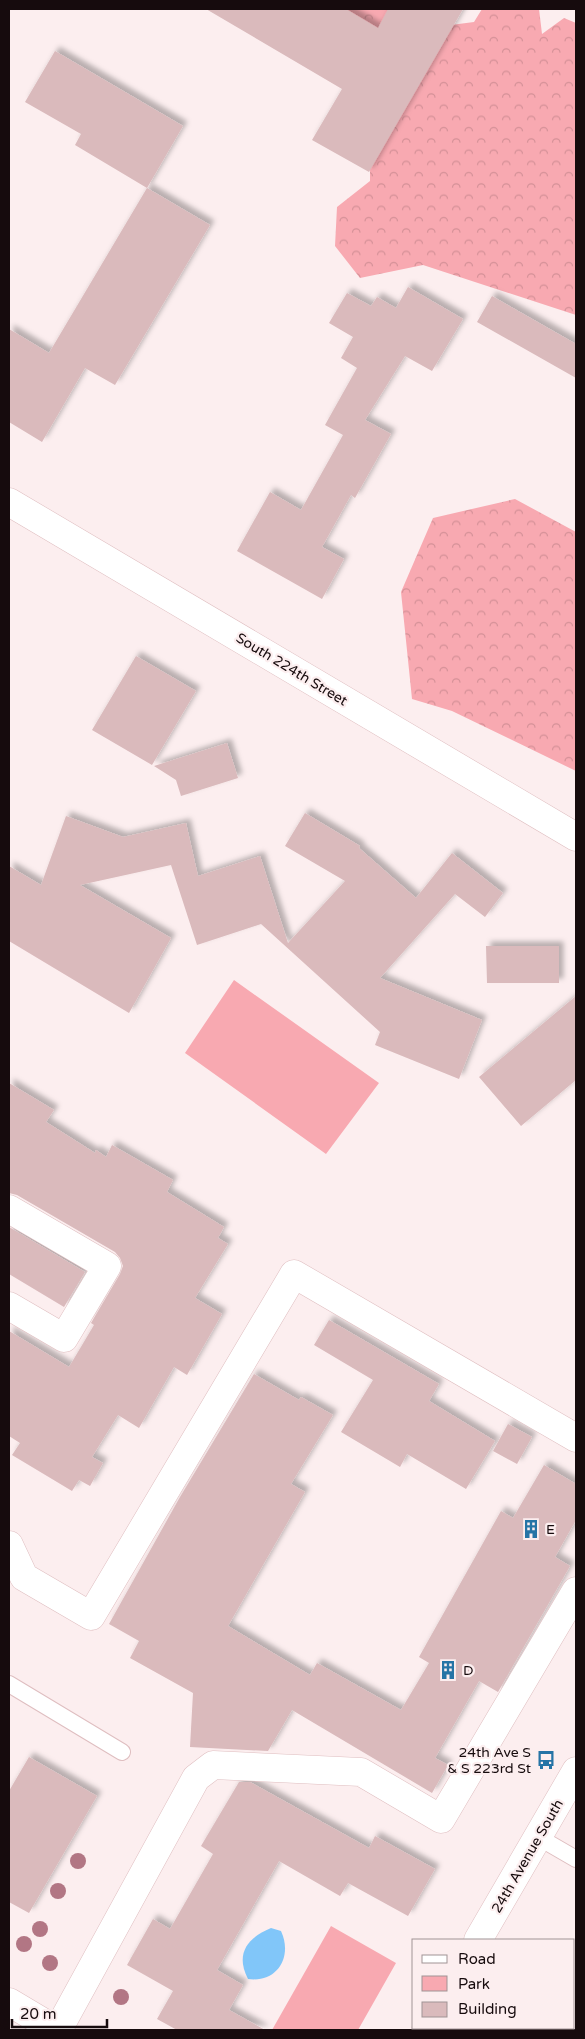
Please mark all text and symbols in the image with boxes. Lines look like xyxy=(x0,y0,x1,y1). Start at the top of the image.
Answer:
street label: South 224th Street xyxy=(233,629,351,710)
building icon: E xyxy=(520,1518,542,1540)
place label: E xyxy=(546,1521,555,1538)
building icon: D xyxy=(437,1659,459,1681)
place label: D xyxy=(463,1662,474,1679)
place label: 24th Ave S & S 223rd St xyxy=(447,1744,532,1777)
bus stop icon: 24th Ave S & S 223rd St xyxy=(535,1749,557,1771)
street label: 24th Avenue South xyxy=(488,1796,567,1916)
legend xyxy=(412,1939,575,2029)
text: Road xyxy=(458,1950,496,1968)
text: Park xyxy=(458,1975,490,1993)
scale bar xyxy=(12,1996,108,2028)
text: Building xyxy=(458,2000,517,2018)
text: 20 m xyxy=(20,2005,57,2023)

